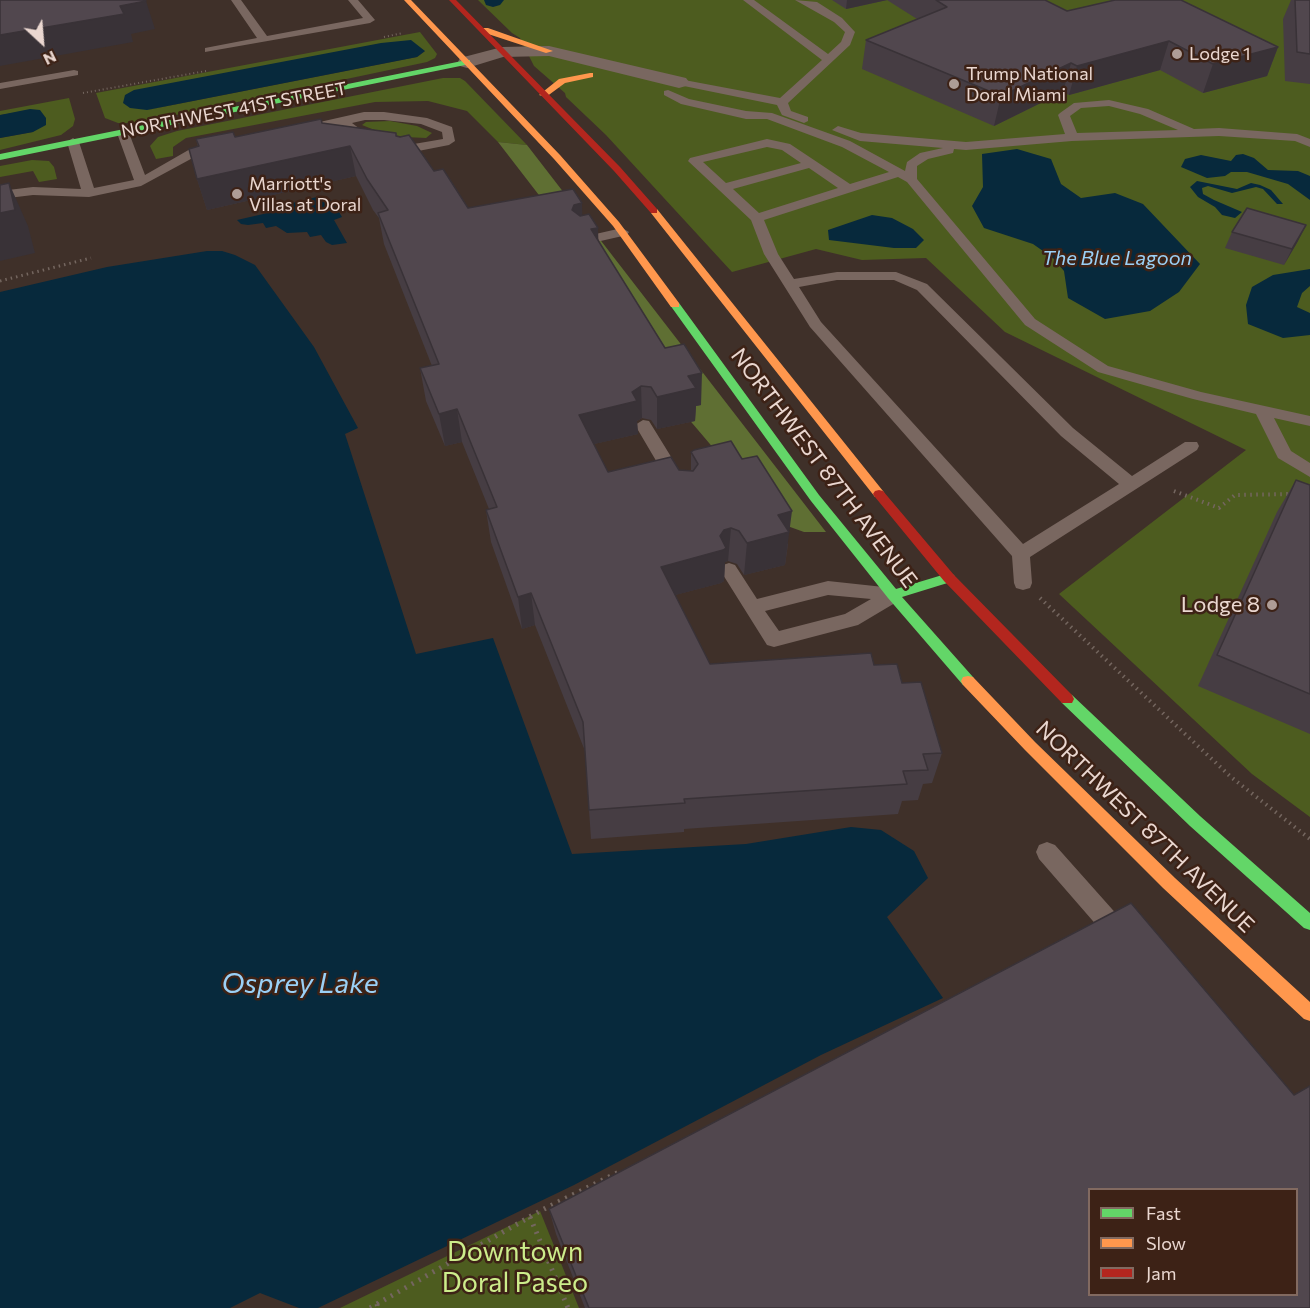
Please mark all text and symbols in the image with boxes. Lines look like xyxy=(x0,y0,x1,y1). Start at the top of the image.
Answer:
north arrow xyxy=(12,12,72,72)
place label: Lodge 1 xyxy=(1189,43,1251,65)
text: N xyxy=(41,47,60,70)
marker: Lodge 1 xyxy=(1170,47,1184,61)
place label: Trump National Doral Miami xyxy=(966,63,1093,106)
marker: Trump National Doral Miami xyxy=(947,77,961,91)
street label: NORTHWEST 41ST STREET xyxy=(119,78,349,142)
place label: Marriott's Villas at Doral xyxy=(249,173,361,216)
marker: Marriott's Villas at Doral xyxy=(230,187,244,201)
water label: The Blue Lagoon xyxy=(1042,246,1192,270)
street label: NORTHWEST 87TH AVENUE xyxy=(725,343,923,593)
place label: Lodge 8 xyxy=(1181,592,1260,618)
marker: Lodge 8 xyxy=(1265,598,1279,612)
street label: NORTHWEST 87TH AVENUE xyxy=(1030,716,1260,938)
water label: Osprey Lake xyxy=(221,967,379,1001)
legend xyxy=(1088,1188,1298,1296)
text: Fast xyxy=(1146,1202,1181,1224)
text: Slow xyxy=(1146,1232,1186,1254)
park label: Downtown Doral Paseo xyxy=(442,1236,588,1299)
text: Jam xyxy=(1146,1262,1176,1284)

